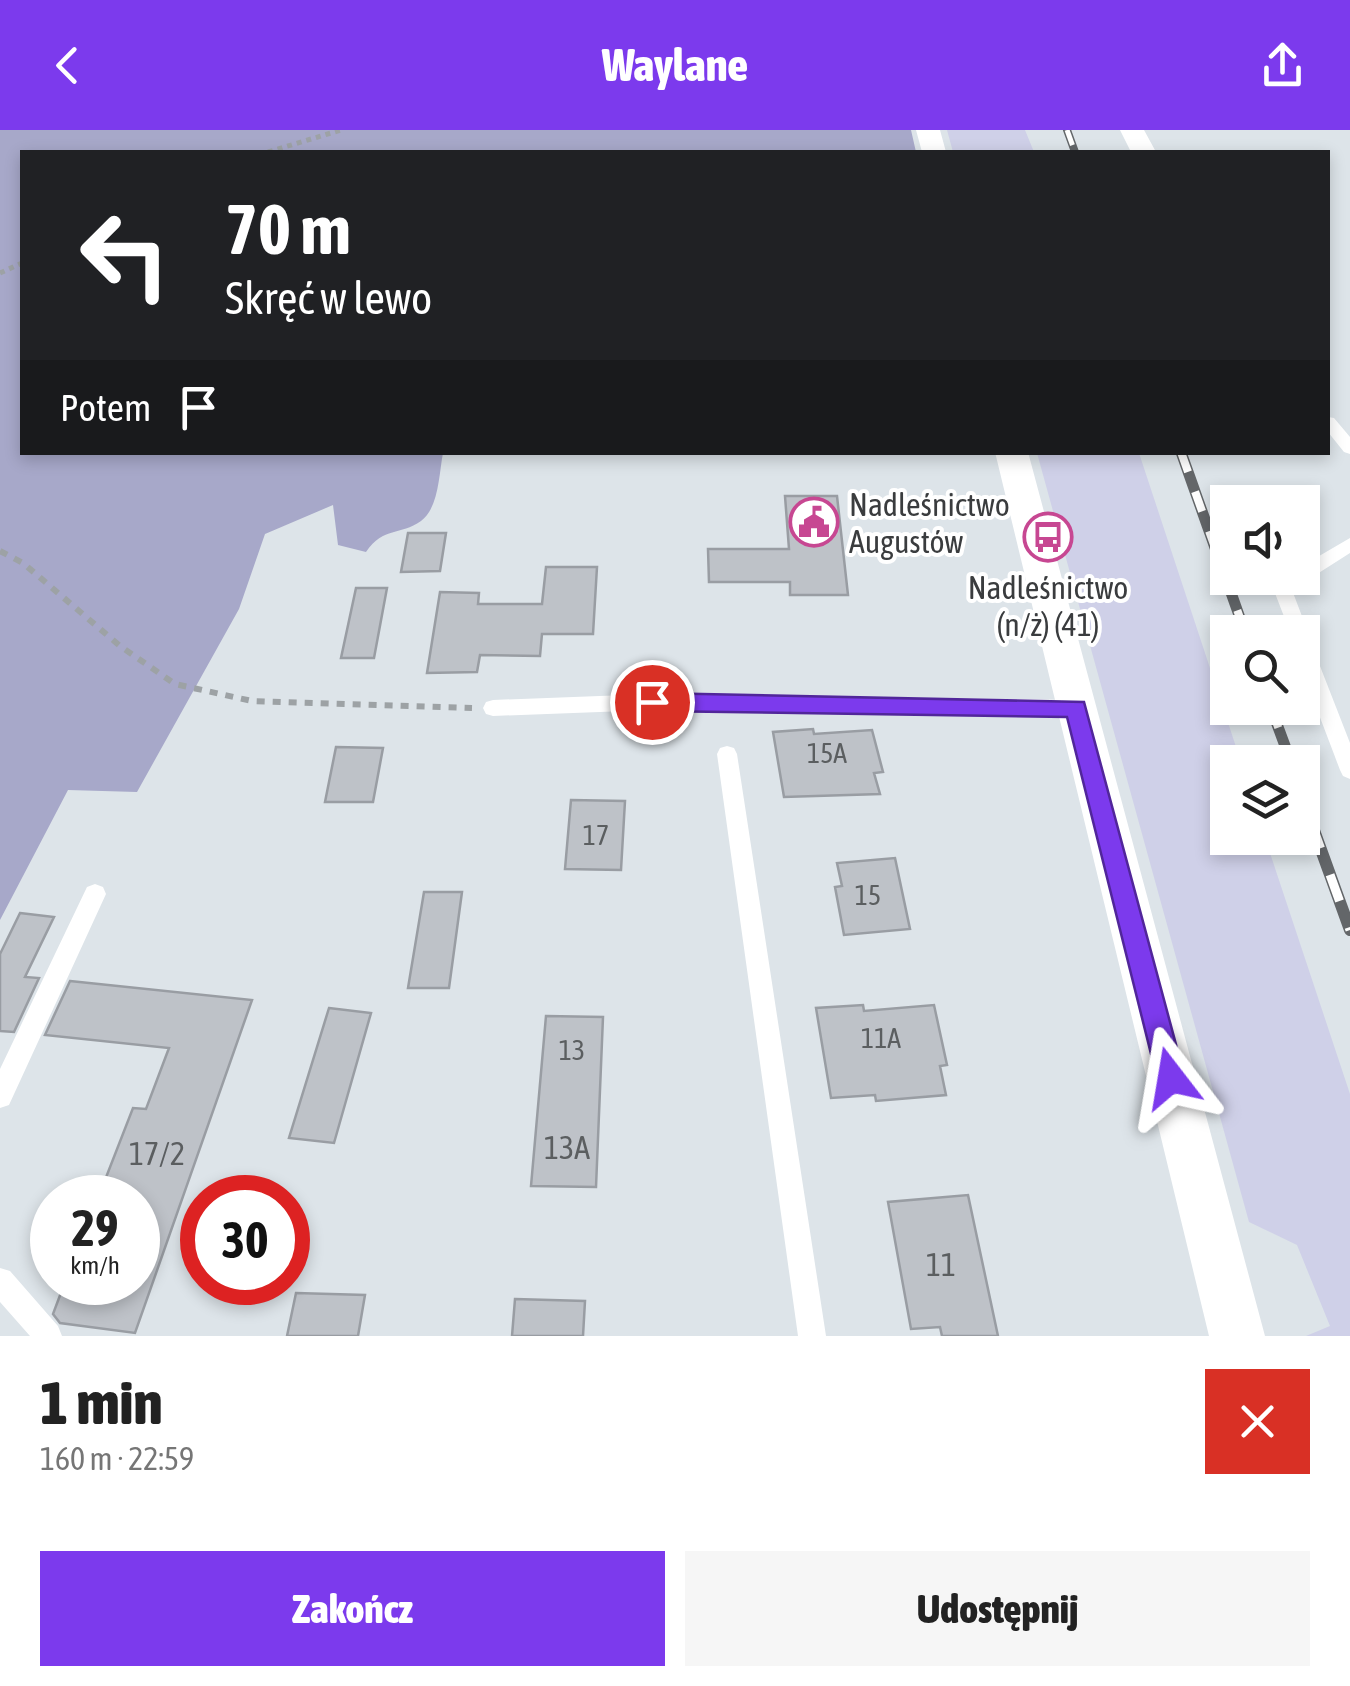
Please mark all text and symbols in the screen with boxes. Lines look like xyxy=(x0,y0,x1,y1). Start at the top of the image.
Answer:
icon: back xyxy=(40,38,95,93)
icon: share xyxy=(1255,38,1310,93)
text: Waylane xyxy=(602,39,748,91)
text: 70 m xyxy=(225,189,351,269)
icon: left xyxy=(60,190,190,320)
text: Skręć w lewo xyxy=(225,272,432,324)
icon: arrive xyxy=(171,380,226,435)
text: Potem xyxy=(60,386,151,429)
map controls xyxy=(1210,485,1320,855)
button: sound xyxy=(1210,485,1320,595)
place label: Nadleśnictwo Augustów xyxy=(849,486,1010,560)
public building icon: Nadleśnictwo Augustów xyxy=(788,496,840,548)
bus stop icon: Nadleśnictwo (n/ż) (41) xyxy=(1022,511,1074,563)
place label: Nadleśnictwo (n/ż) (41) xyxy=(968,569,1128,643)
button: search xyxy=(1210,615,1320,725)
pin xyxy=(610,660,695,745)
icon: arrive xyxy=(625,675,680,730)
house number: 15A xyxy=(807,737,847,769)
button: layers xyxy=(1210,745,1320,855)
house number: 17 xyxy=(583,819,609,851)
house number: 15 xyxy=(855,879,881,911)
house number: 11A xyxy=(861,1022,901,1054)
position arrow xyxy=(1119,1026,1223,1130)
house number: 13 xyxy=(559,1034,585,1066)
house number: 13A xyxy=(544,1129,590,1166)
house number: 17/2 xyxy=(129,1135,185,1172)
speed limit sign: 30 xyxy=(180,1175,310,1305)
text: 29 xyxy=(71,1199,118,1257)
house number: 11 xyxy=(926,1246,956,1283)
text: km/h xyxy=(70,1251,120,1279)
text: 1 min xyxy=(40,1368,163,1437)
button: close xyxy=(1205,1369,1310,1474)
text: 160 m · 22:59 xyxy=(40,1440,194,1477)
button: Zakończ xyxy=(40,1551,665,1666)
button: Udostępnij xyxy=(685,1551,1310,1666)

